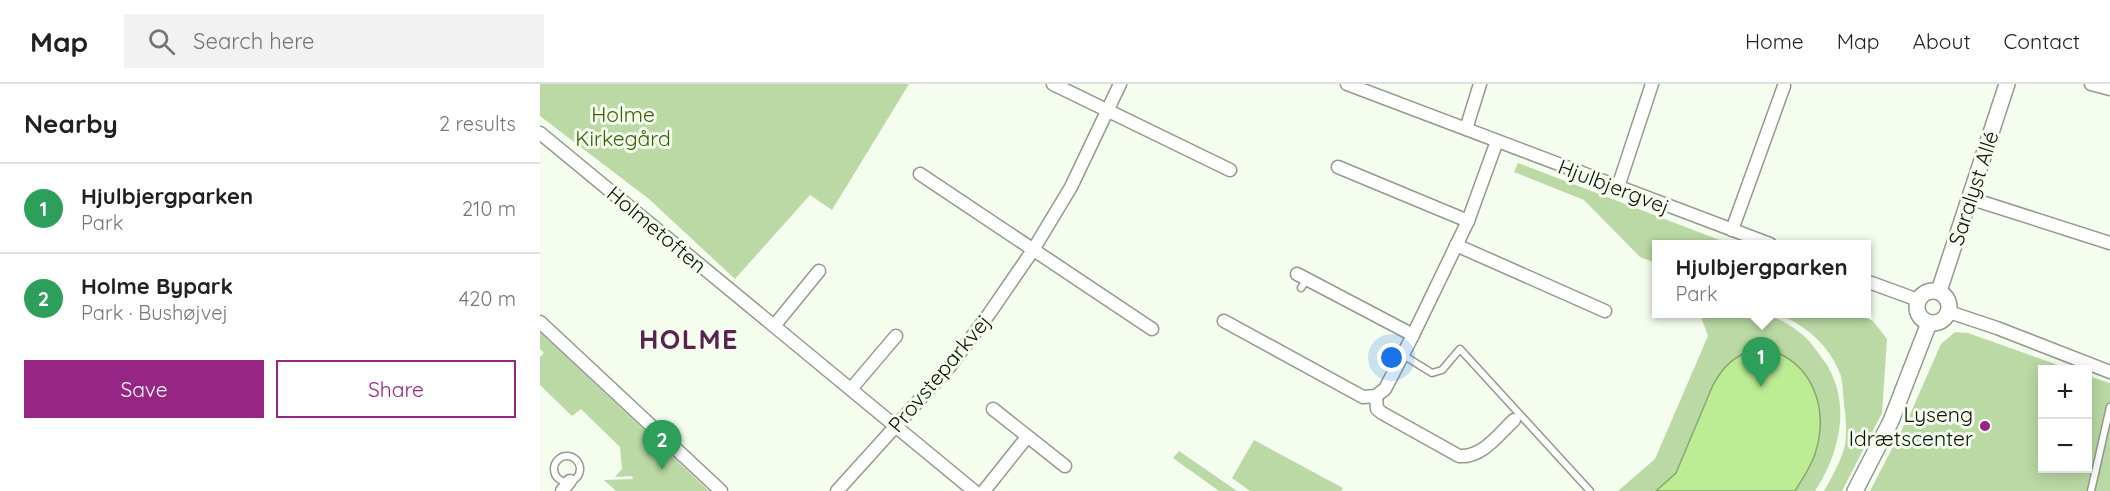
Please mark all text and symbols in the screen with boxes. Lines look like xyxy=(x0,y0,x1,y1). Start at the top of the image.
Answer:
search box xyxy=(124,14,544,68)
text: Map xyxy=(30,24,88,59)
icon: search xyxy=(145,25,178,58)
text: Search here xyxy=(193,27,315,55)
text: Home xyxy=(1745,28,1804,54)
text: Map xyxy=(1837,28,1880,54)
text: About xyxy=(1913,28,1971,54)
text: Contact xyxy=(2004,28,2080,54)
park label: Holme Kirkegård xyxy=(575,101,671,151)
text: Nearby xyxy=(24,107,118,140)
text: 2 results xyxy=(439,111,516,136)
street label: Saralyst Allé xyxy=(1942,127,2004,249)
street label: Hjulbjergvej xyxy=(1555,153,1673,219)
street label: Holmetoften xyxy=(602,180,712,278)
text: Hjulbjergparken xyxy=(81,182,253,210)
text: 1 xyxy=(40,196,47,221)
text: 210 m xyxy=(462,196,516,221)
text: Park xyxy=(81,210,123,235)
popup xyxy=(1652,240,1871,318)
text: Hjulbjergparken xyxy=(1675,253,1848,281)
text: Holme Bypark xyxy=(81,272,233,300)
text: Park xyxy=(1675,281,1718,306)
text: 2 xyxy=(38,286,49,311)
text: 420 m xyxy=(459,286,516,311)
text: Park · Bushøjvej xyxy=(81,300,228,325)
street label: Provsteparkvej xyxy=(882,309,996,437)
district label: HOLME xyxy=(639,322,739,356)
pin: 1 xyxy=(1742,338,1780,387)
your location xyxy=(1377,343,1406,372)
button: Save xyxy=(24,360,264,418)
button: Share xyxy=(276,360,516,418)
map controls xyxy=(2038,365,2092,473)
button: + xyxy=(2038,365,2092,419)
place label: Lyseng Idrætscenter xyxy=(1849,401,1973,451)
marker: Lyseng Idrætscenter xyxy=(1978,419,1992,433)
button: − xyxy=(2038,419,2092,473)
pin: 2 xyxy=(642,420,682,470)

